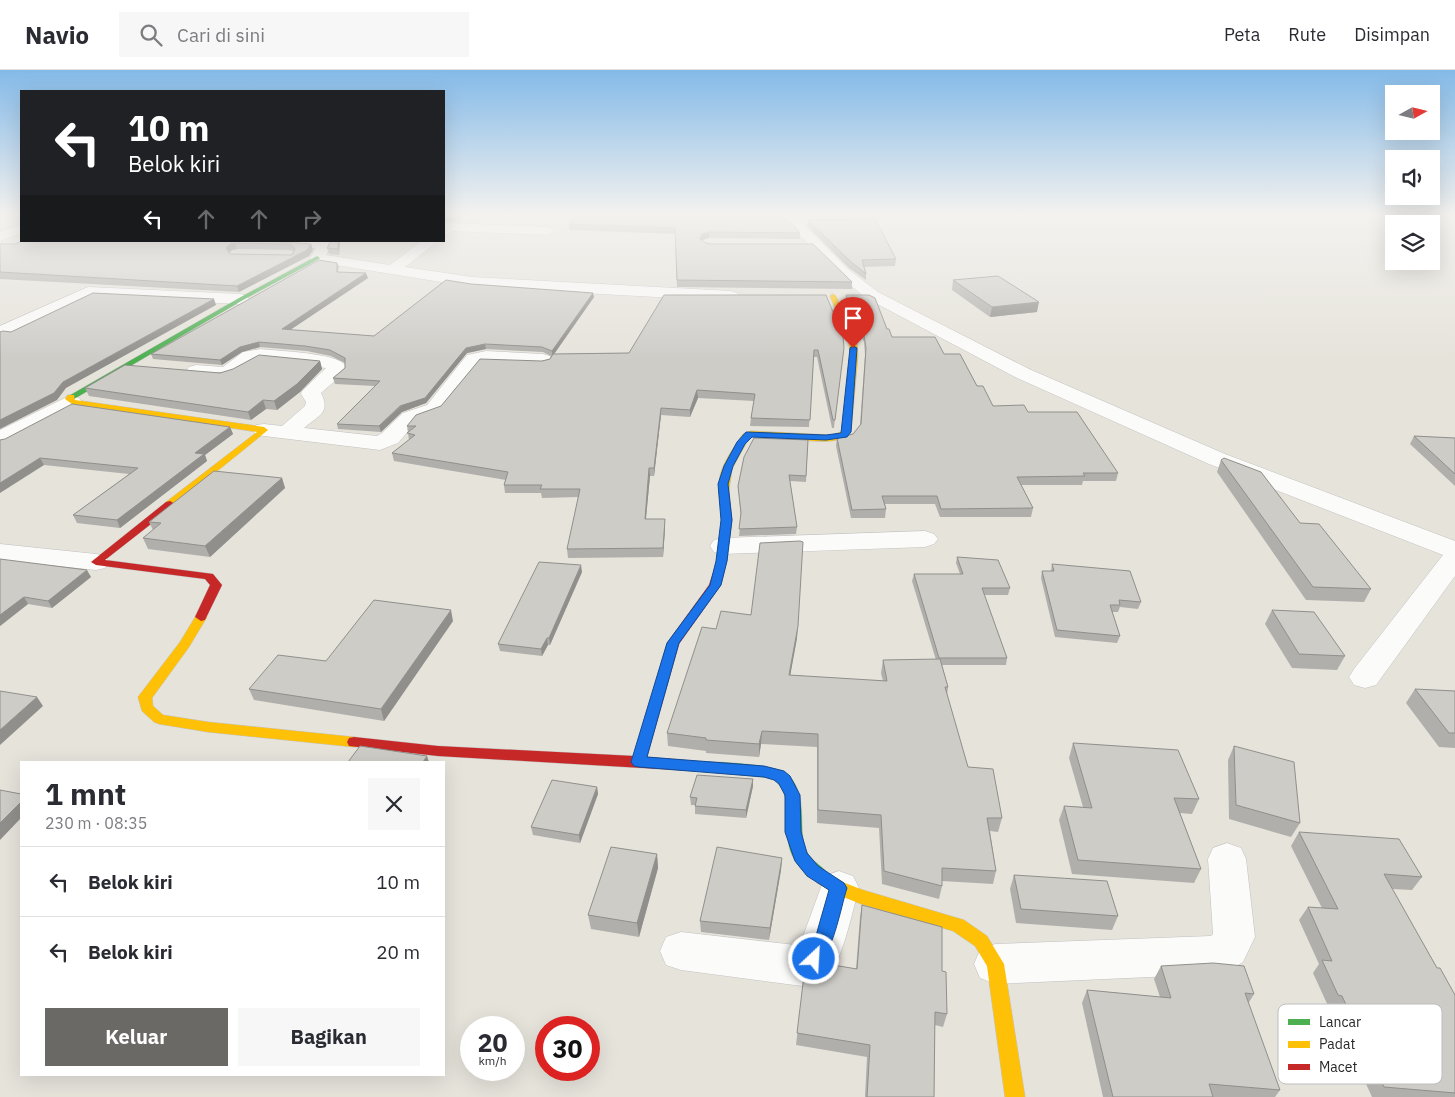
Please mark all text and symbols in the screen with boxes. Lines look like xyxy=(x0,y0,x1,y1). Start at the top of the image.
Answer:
search box xyxy=(119,12,469,57)
text: Navio xyxy=(25,19,89,51)
icon: search xyxy=(137,21,165,49)
text: Cari di sini xyxy=(177,23,265,47)
text: Peta xyxy=(1224,23,1260,46)
text: Rute xyxy=(1288,23,1326,46)
text: Disimpan xyxy=(1354,23,1430,46)
north arrow xyxy=(1385,85,1440,140)
map controls xyxy=(1385,85,1440,270)
text: 10 m xyxy=(128,105,210,151)
icon: left xyxy=(45,110,110,175)
text: Belok kiri xyxy=(128,149,220,178)
button: sound xyxy=(1385,150,1440,205)
icon: left xyxy=(139,205,167,233)
icon: ahead xyxy=(192,205,220,233)
icon: ahead xyxy=(245,205,273,233)
icon: right xyxy=(298,205,326,233)
button: layers xyxy=(1385,215,1440,270)
pin xyxy=(832,297,874,348)
icon: arrive xyxy=(839,304,867,332)
text: 1 mnt xyxy=(45,774,126,813)
button: close xyxy=(368,778,420,830)
text: 230 m · 08:35 xyxy=(45,813,147,833)
icon: left xyxy=(45,868,73,896)
text: Belok kiri xyxy=(88,870,173,894)
text: 10 m xyxy=(376,870,420,894)
position arrow xyxy=(787,932,839,984)
icon: left xyxy=(45,938,73,966)
text: Belok kiri xyxy=(88,940,173,964)
text: 20 m xyxy=(376,940,420,964)
legend xyxy=(1278,1004,1442,1084)
button: Keluar xyxy=(45,1008,228,1066)
button: Bagikan xyxy=(238,1008,420,1066)
text: Lancar xyxy=(1319,1013,1361,1031)
speed limit sign: 30 xyxy=(535,1016,600,1081)
text: 20 xyxy=(477,1026,508,1059)
text: Padat xyxy=(1319,1035,1355,1053)
text: km/h xyxy=(478,1053,507,1068)
text: Macet xyxy=(1319,1058,1357,1076)

